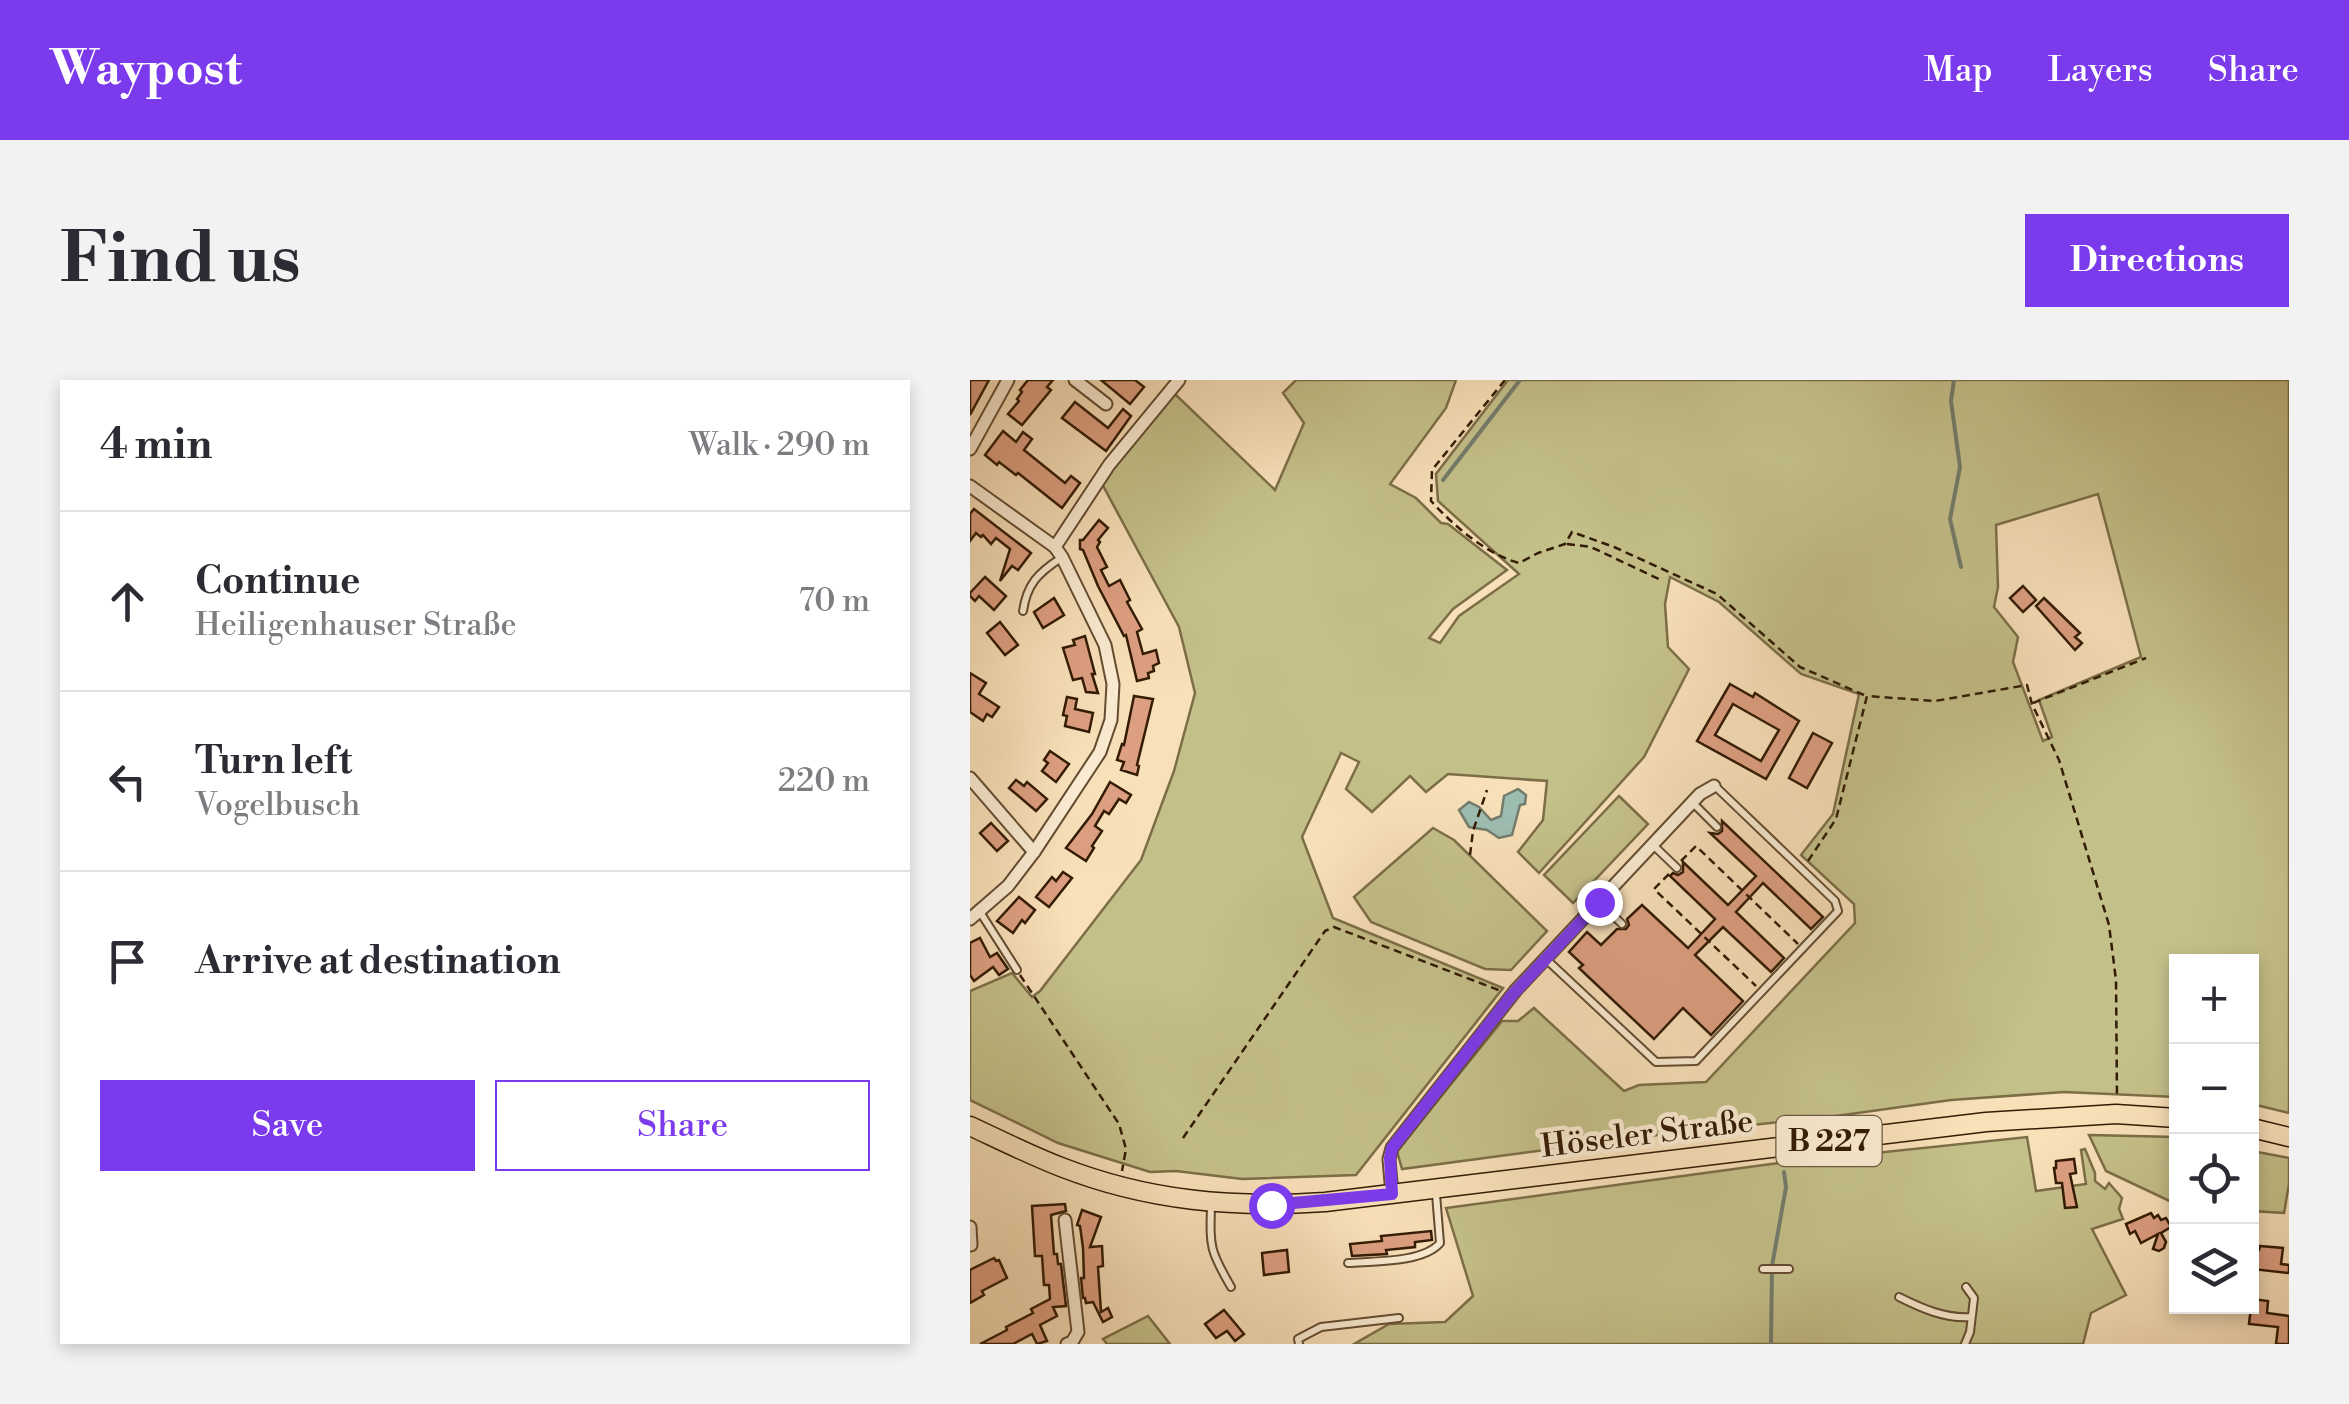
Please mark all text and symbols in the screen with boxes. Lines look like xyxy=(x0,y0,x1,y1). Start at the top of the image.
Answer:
text: Waypost xyxy=(50,40,242,100)
text: Map xyxy=(1924,49,1993,92)
text: Layers xyxy=(2048,49,2153,92)
text: Share xyxy=(2208,49,2299,92)
button: Directions xyxy=(2025,214,2289,307)
text: Find us xyxy=(60,216,301,304)
text: 4 min xyxy=(100,419,212,472)
text: Walk · 290 m xyxy=(689,425,870,465)
text: Continue xyxy=(195,558,360,605)
icon: ahead xyxy=(100,574,155,629)
text: 70 m xyxy=(799,581,870,621)
text: Heiligenhauser Straße xyxy=(195,605,517,645)
text: Turn left xyxy=(195,738,352,785)
icon: left xyxy=(100,754,155,809)
text: 220 m xyxy=(778,761,870,801)
text: Vogelbusch xyxy=(195,785,360,825)
route end xyxy=(1577,880,1623,926)
icon: arrive xyxy=(100,934,155,989)
text: Arrive at destination xyxy=(195,938,561,985)
map controls xyxy=(2169,954,2259,1314)
button: + xyxy=(2169,954,2259,1044)
button: − xyxy=(2169,1044,2259,1134)
button: Save xyxy=(100,1080,475,1171)
button: Share xyxy=(495,1080,870,1171)
street label: Höseler Straße xyxy=(1539,1101,1756,1167)
road number: B 227 xyxy=(1776,1116,1882,1166)
button: locate xyxy=(2169,1134,2259,1224)
route start xyxy=(1249,1183,1295,1229)
button: layers xyxy=(2169,1224,2259,1314)

